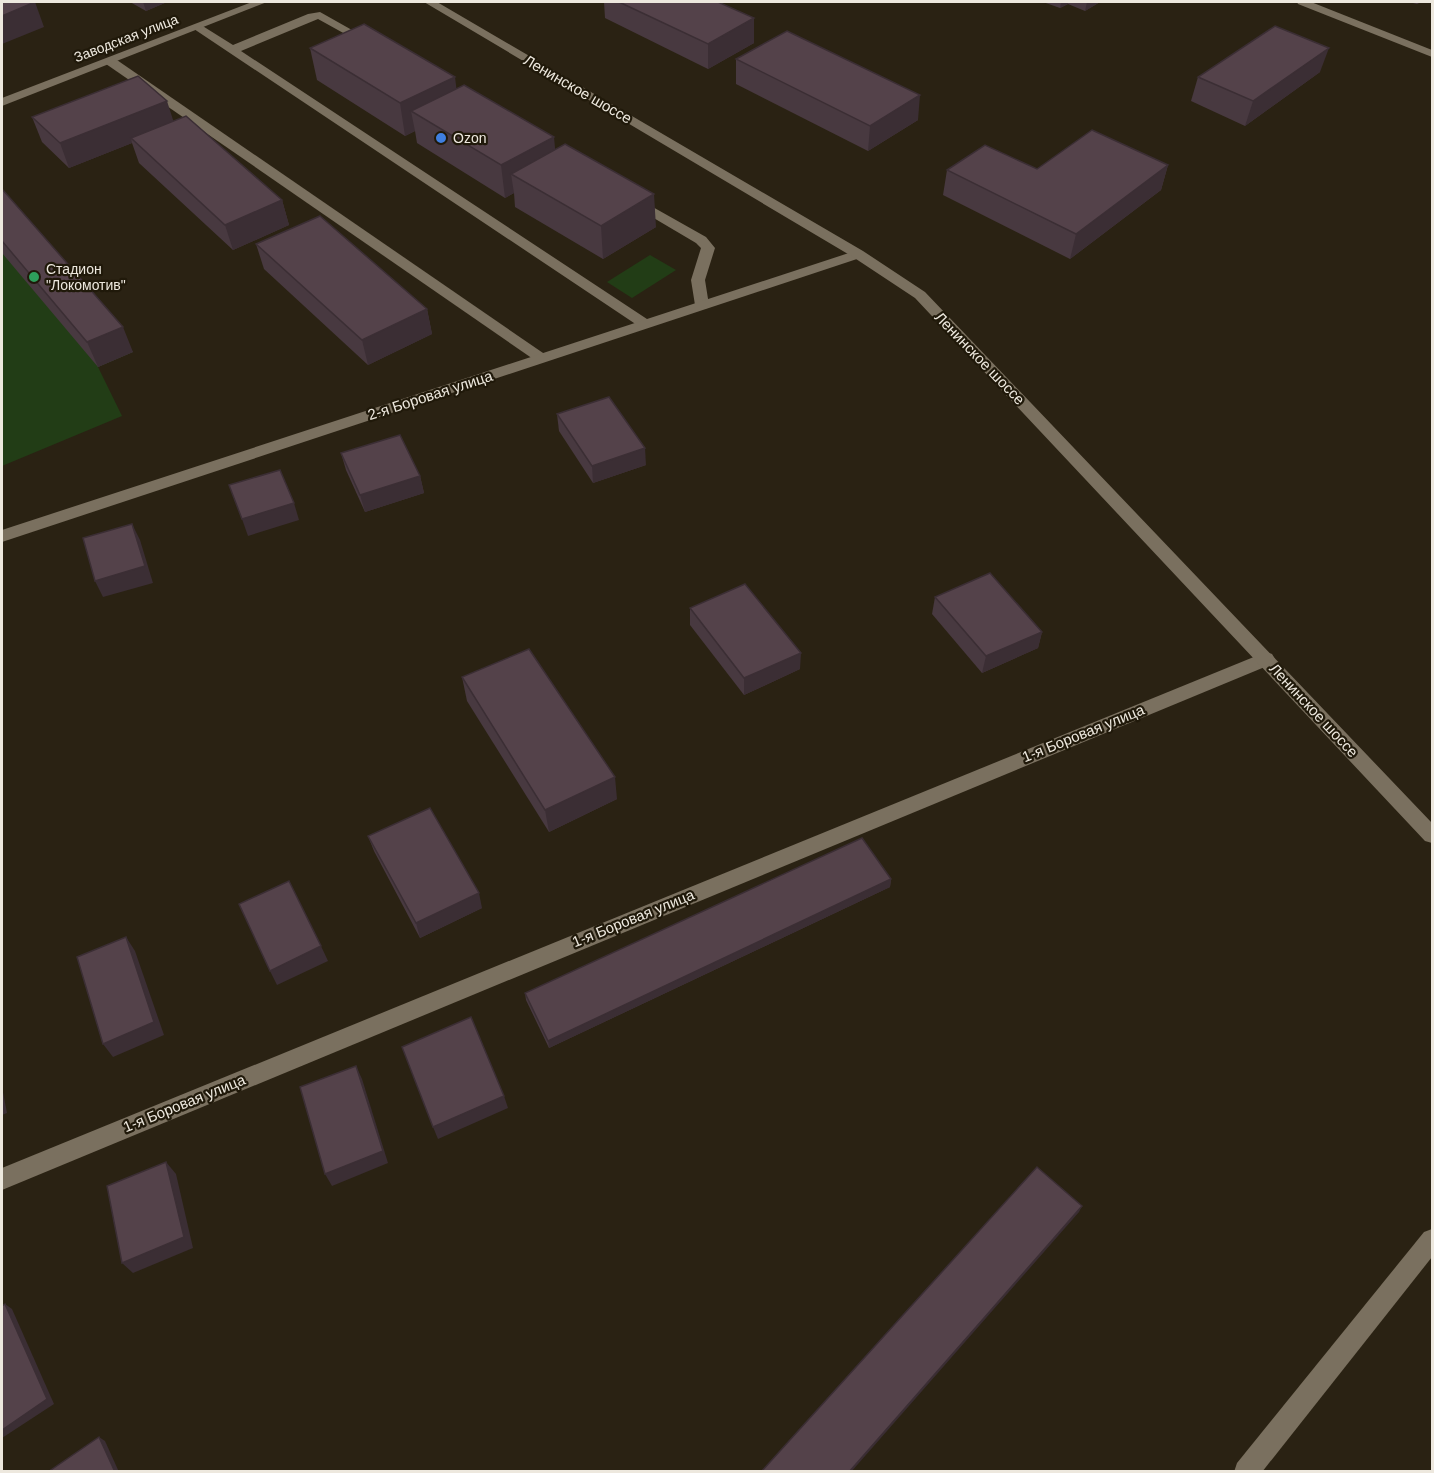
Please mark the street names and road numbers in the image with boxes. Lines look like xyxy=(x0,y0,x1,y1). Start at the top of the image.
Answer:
street label: Заводская улица xyxy=(72,11,181,65)
street label: Ленинское шоссе xyxy=(521,51,635,127)
street label: Ленинское шоссе xyxy=(932,308,1028,408)
street label: 2-я Боровая улица xyxy=(365,367,495,423)
street label: Ленинское шоссе xyxy=(1266,660,1362,760)
street label: 1-я Боровая улица xyxy=(1019,700,1147,765)
street label: 1-я Боровая улица xyxy=(569,885,697,950)
street label: 1-я Боровая улица xyxy=(120,1070,248,1135)

